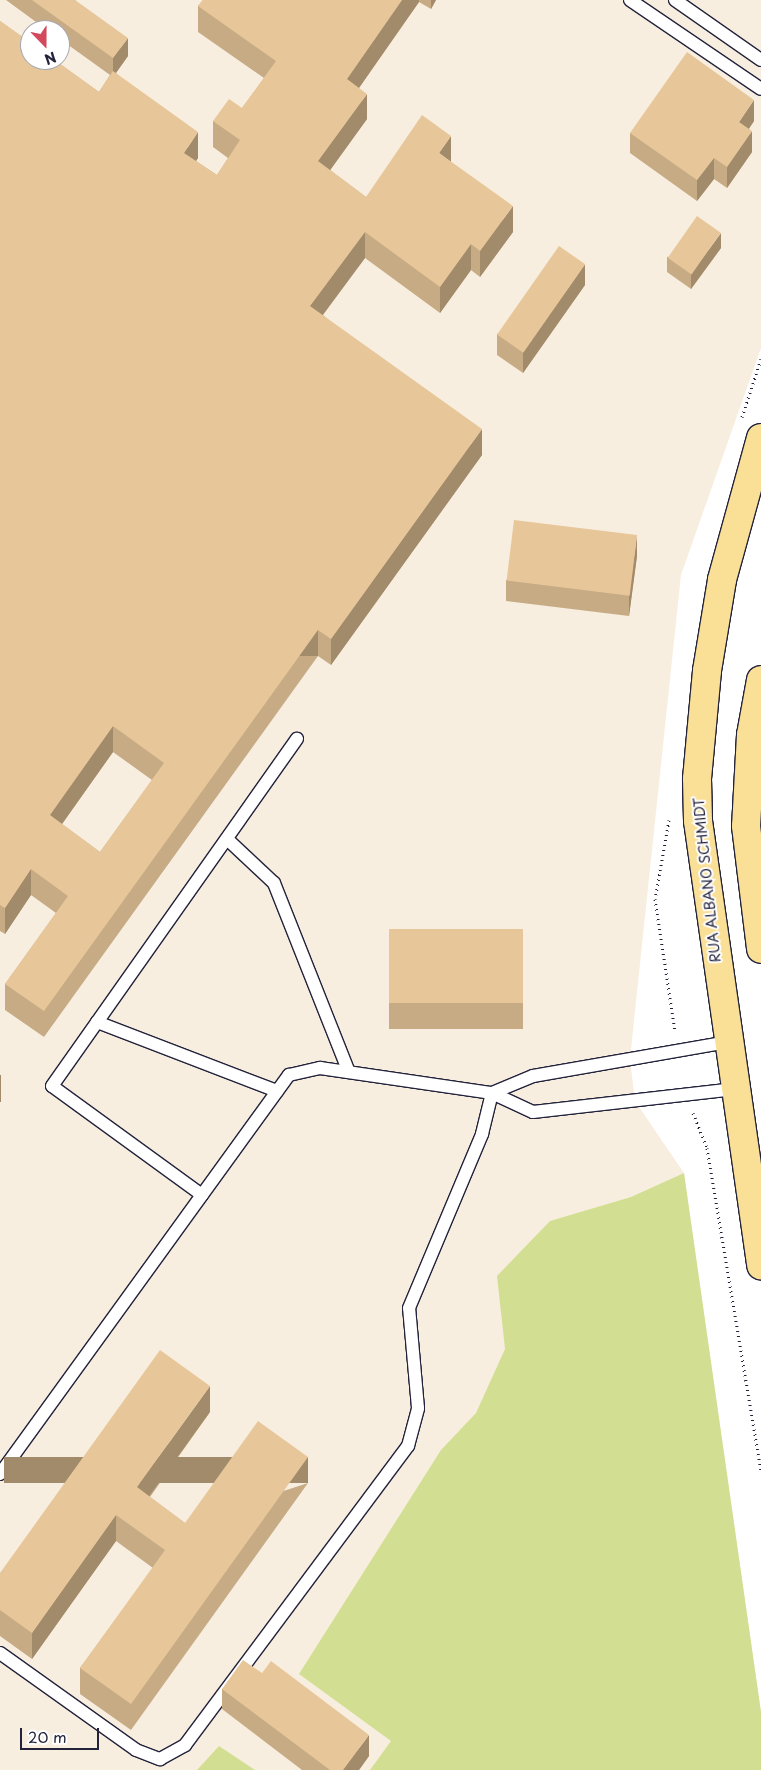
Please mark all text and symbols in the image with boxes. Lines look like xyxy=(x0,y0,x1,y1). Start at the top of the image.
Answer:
north arrow xyxy=(20,20,70,70)
text: N xyxy=(41,47,60,70)
street label: RUA ALBANO SCHMIDT xyxy=(690,796,724,964)
scale bar xyxy=(22,1718,101,1750)
text: 20 m xyxy=(28,1725,67,1748)

